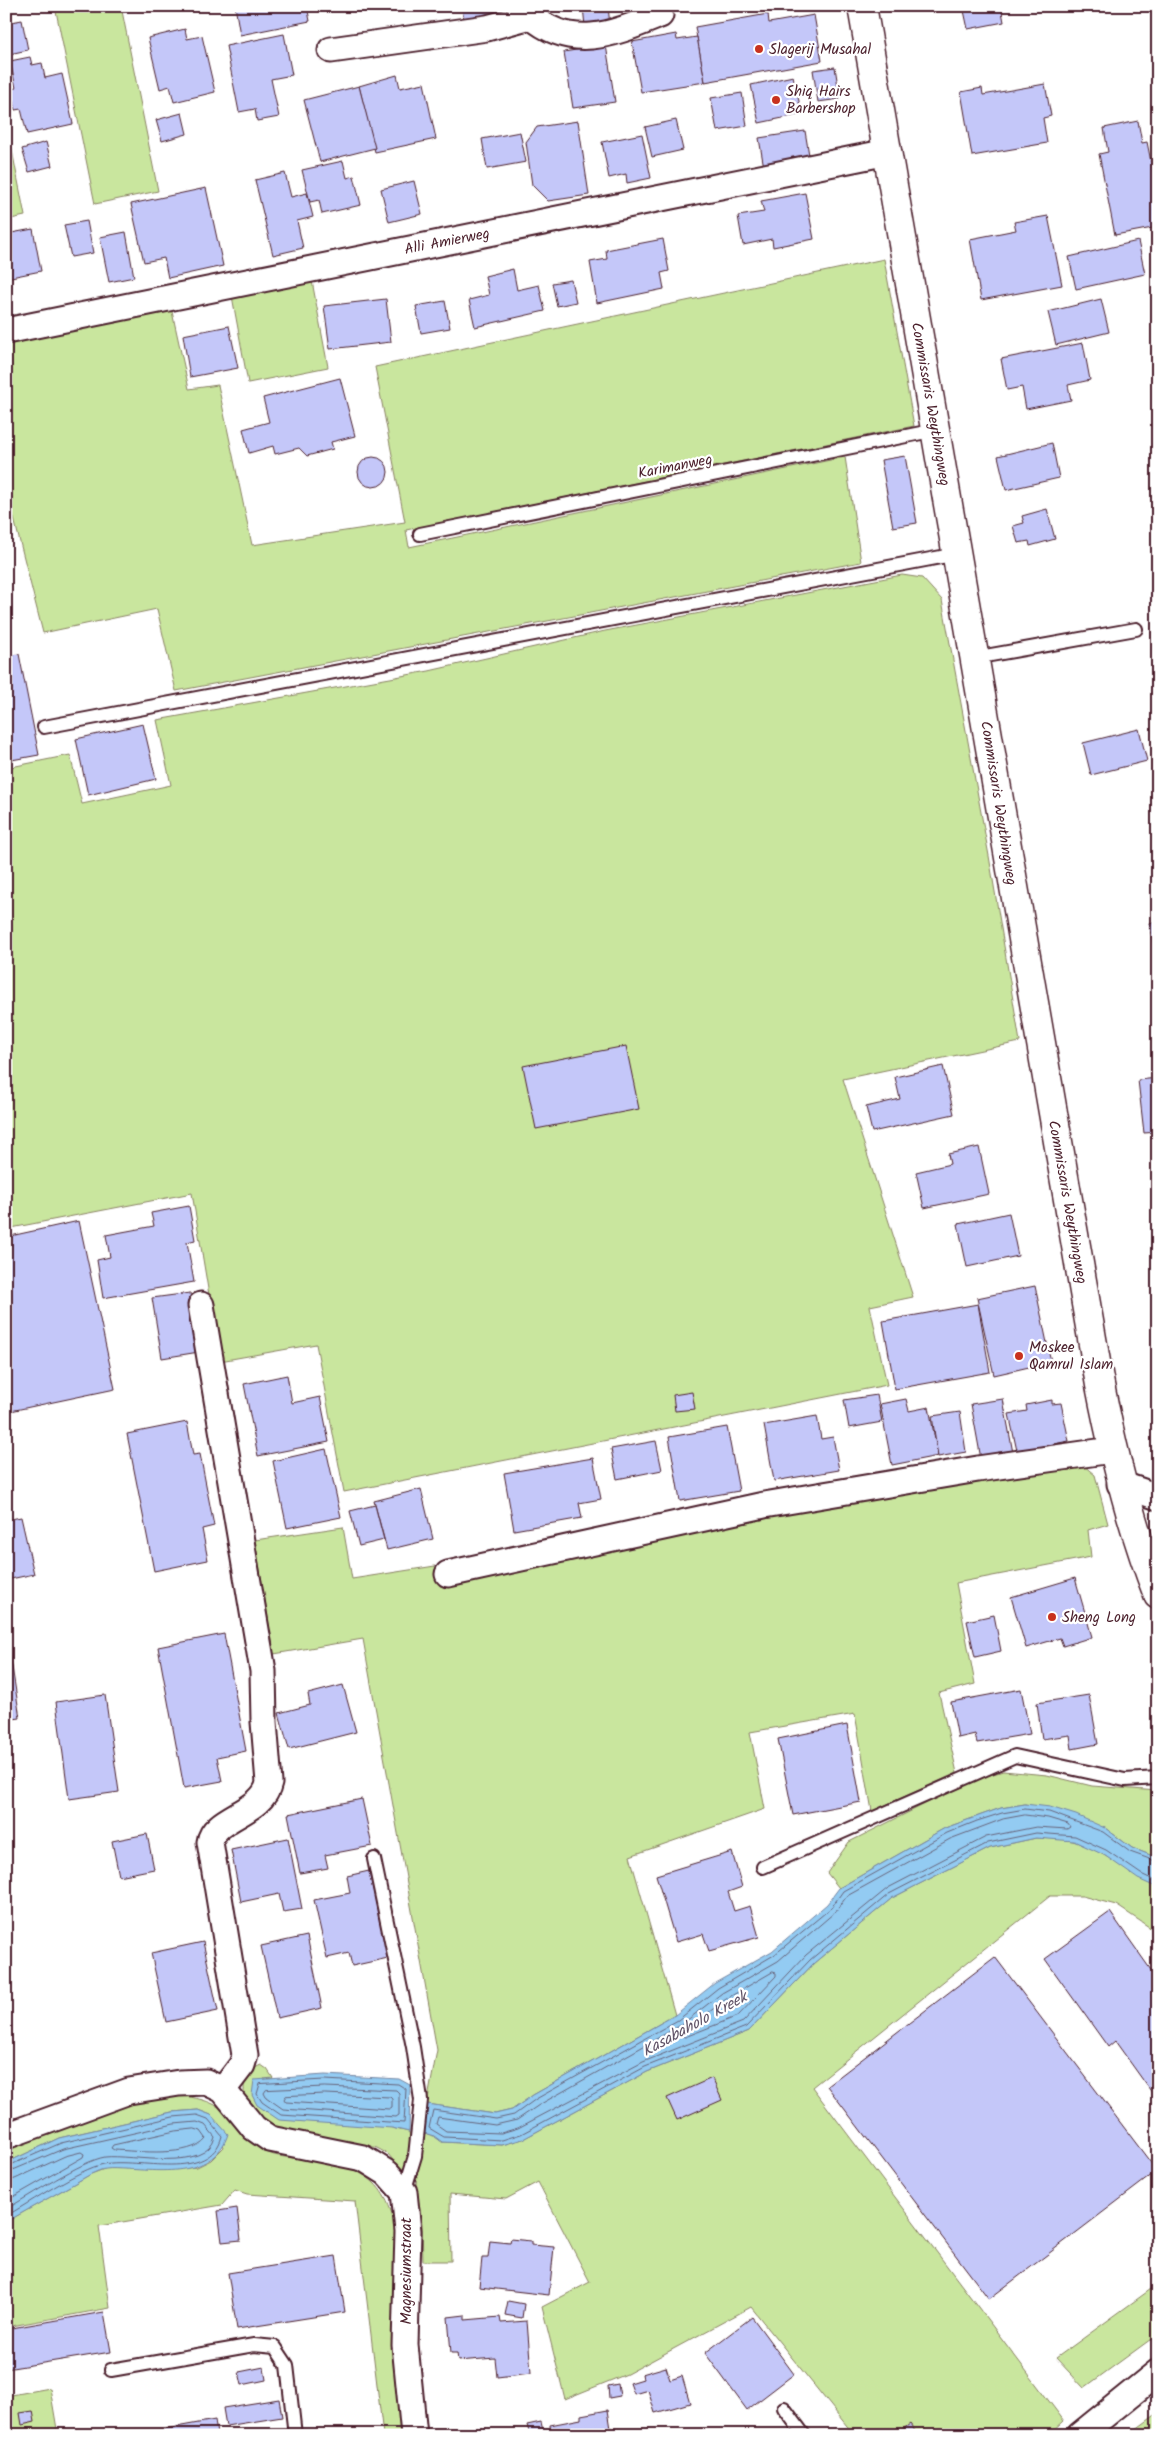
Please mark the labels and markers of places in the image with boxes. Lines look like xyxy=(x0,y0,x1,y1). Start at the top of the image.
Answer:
place label: Slagerij Musahal xyxy=(769,38,871,62)
marker: Slagerij Musahal xyxy=(753,43,765,55)
place label: Shiq Hairs Barbershop xyxy=(786,80,856,121)
marker: Shiq Hairs Barbershop xyxy=(770,94,782,106)
place label: Moskee Qamrul Islam xyxy=(1029,1336,1113,1377)
marker: Moskee Qamrul Islam xyxy=(1013,1350,1025,1362)
place label: Sheng Long xyxy=(1062,1606,1136,1630)
marker: Sheng Long xyxy=(1046,1611,1058,1623)

